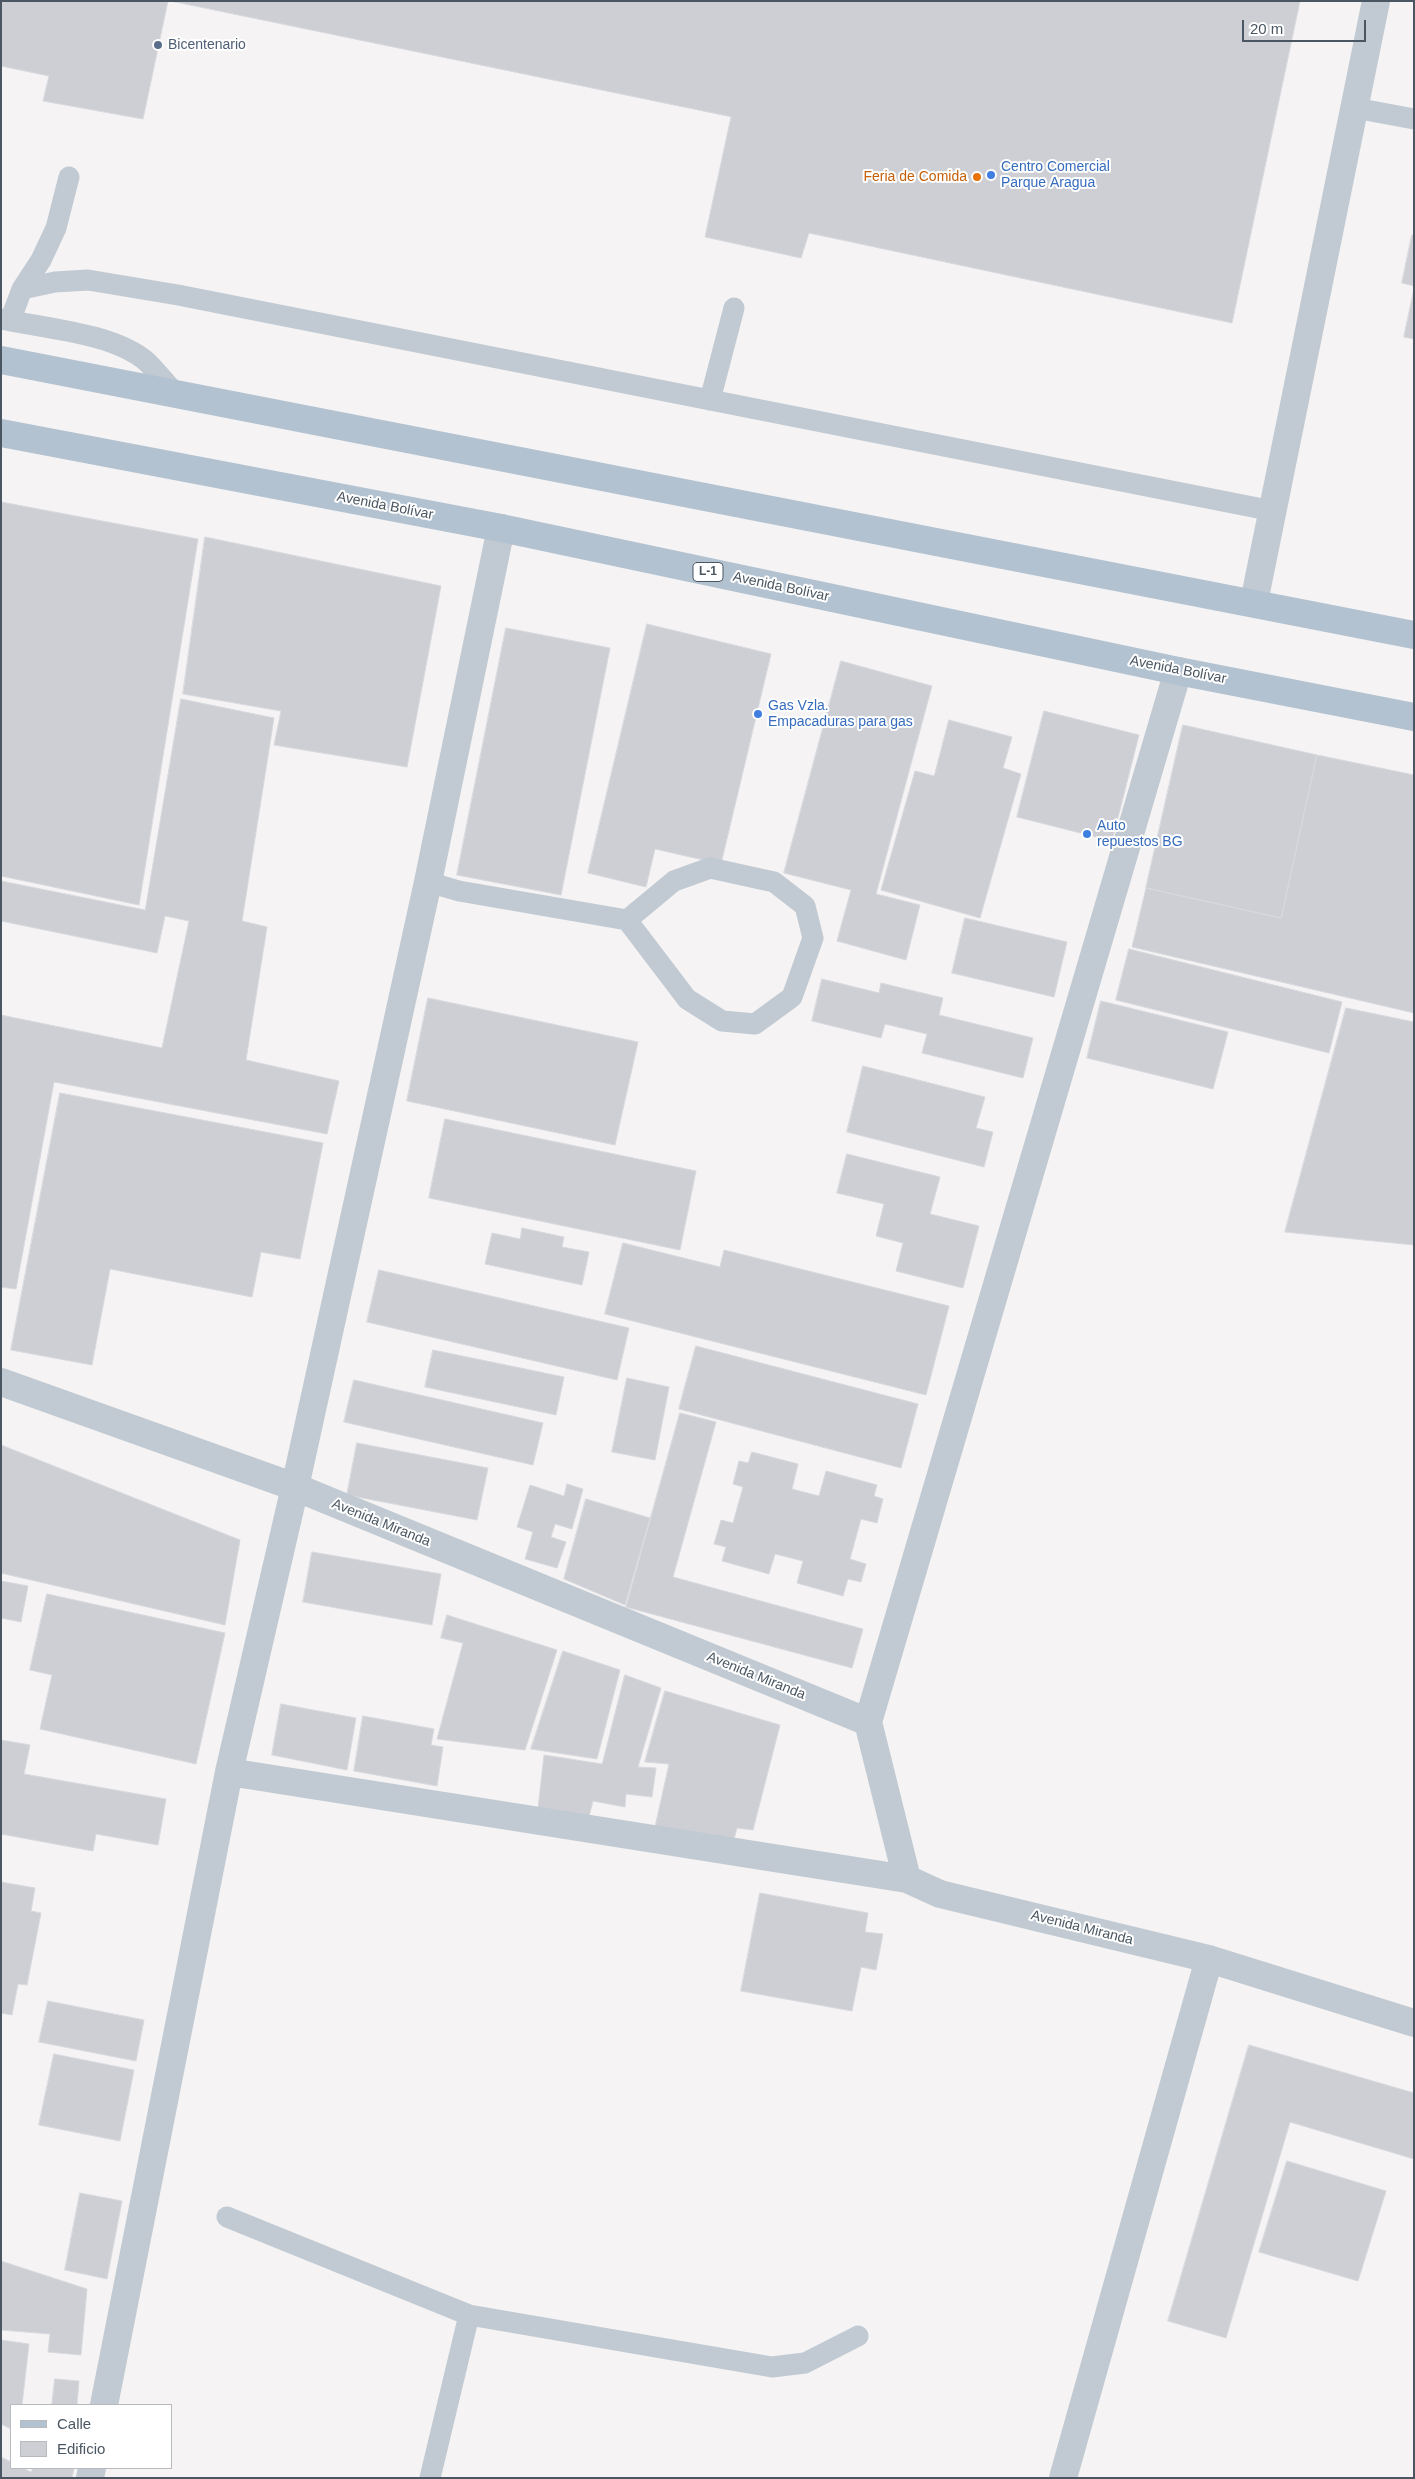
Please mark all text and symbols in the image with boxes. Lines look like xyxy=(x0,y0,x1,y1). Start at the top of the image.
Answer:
scale bar xyxy=(1245,10,1369,42)
text: 20 m xyxy=(1250,20,1283,37)
place label: Bicentenario xyxy=(168,37,246,53)
marker: Bicentenario xyxy=(152,39,164,51)
place label: Centro Comercial Parque Aragua xyxy=(1001,159,1110,192)
place label: Feria de Comida xyxy=(864,169,967,185)
marker: Centro Comercial Parque Aragua xyxy=(985,169,997,181)
marker: Feria de Comida xyxy=(971,171,983,183)
street label: Avenida Bolívar xyxy=(335,488,435,524)
road number: L-1 xyxy=(693,562,723,582)
street label: Avenida Bolívar xyxy=(731,569,831,605)
street label: Avenida Bolívar xyxy=(1128,652,1228,688)
place label: Gas Vzla. Empacaduras para gas xyxy=(768,698,913,730)
marker: Gas Vzla. Empacaduras para gas xyxy=(752,708,764,720)
place label: Auto repuestos BG xyxy=(1097,818,1183,850)
marker: Auto repuestos BG xyxy=(1081,828,1093,840)
street label: Avenida Miranda xyxy=(329,1496,433,1550)
street label: Avenida Miranda xyxy=(704,1649,808,1703)
street label: Avenida Miranda xyxy=(1029,1907,1135,1949)
legend xyxy=(10,2404,172,2469)
text: Calle xyxy=(57,2415,91,2432)
text: Edificio xyxy=(57,2440,105,2457)

